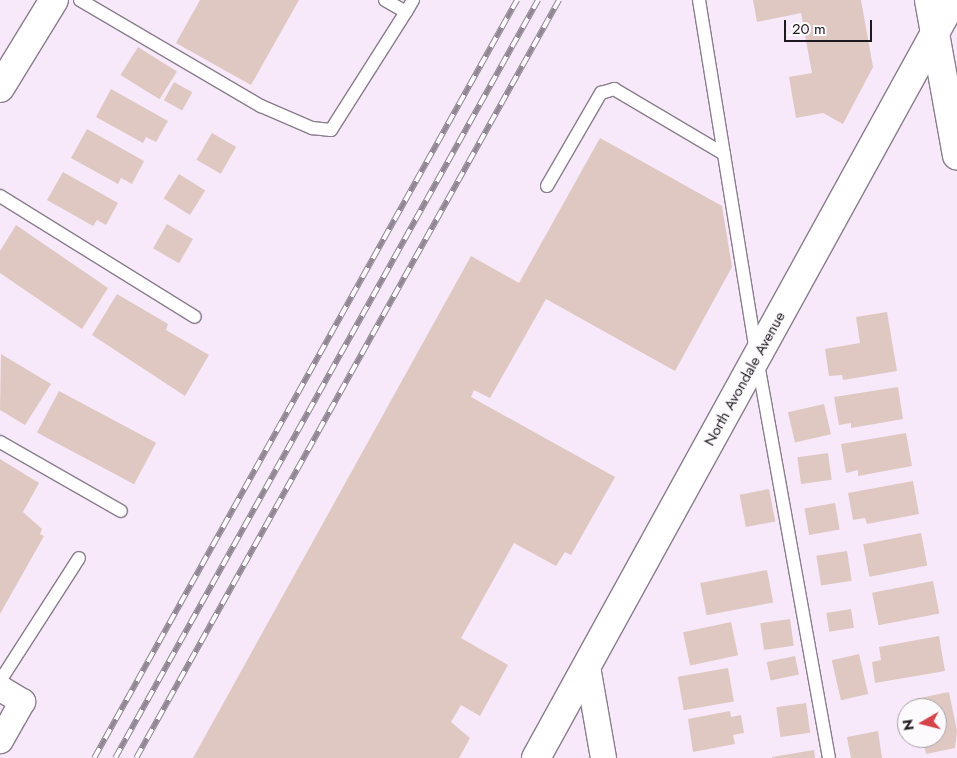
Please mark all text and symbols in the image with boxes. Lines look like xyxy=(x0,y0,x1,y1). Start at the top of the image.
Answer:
scale bar xyxy=(787,10,874,42)
text: 20 m xyxy=(792,18,826,40)
street label: North Avondale Avenue xyxy=(701,309,789,449)
north arrow xyxy=(897,698,947,748)
text: N xyxy=(897,718,919,732)

